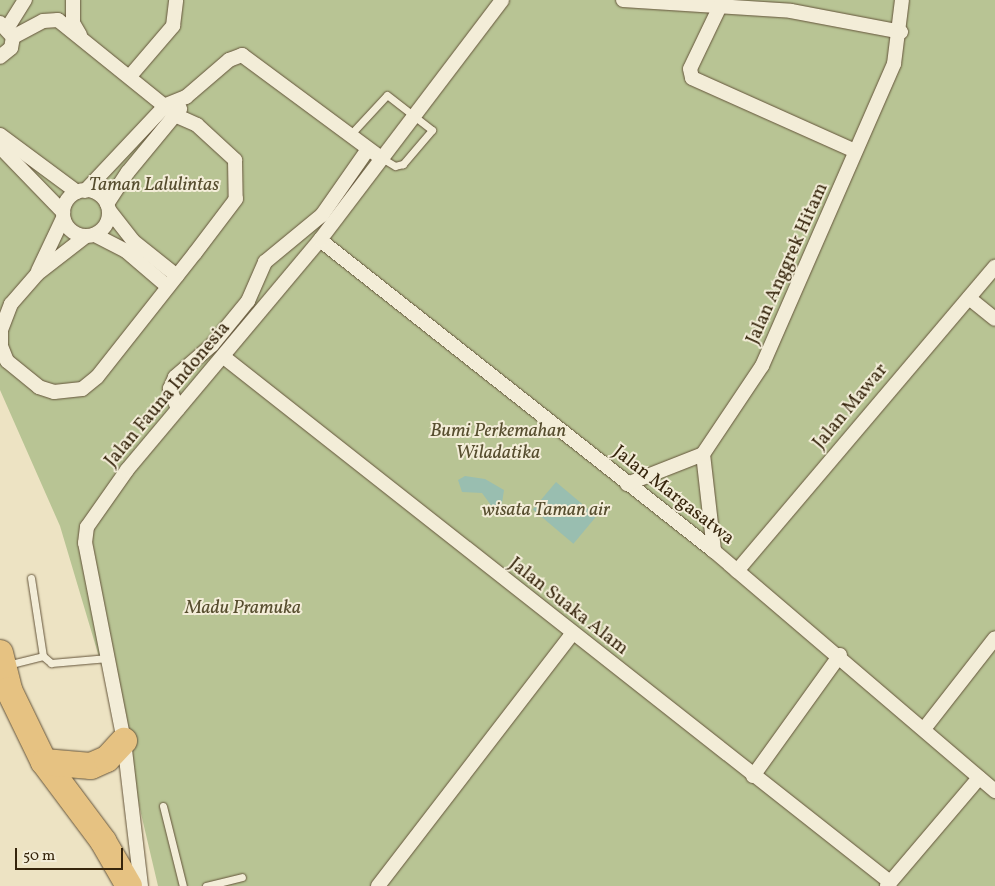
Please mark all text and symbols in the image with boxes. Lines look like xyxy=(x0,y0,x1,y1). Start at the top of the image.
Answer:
park label: Taman Lalulintas xyxy=(89,175,219,197)
street label: Jalan Anggrek Hitam xyxy=(742,180,834,348)
street label: Jalan Fauna Indonesia xyxy=(100,318,236,472)
street label: Jalan Mawar xyxy=(809,360,893,454)
park label: Bumi Perkemahan Wiladatika xyxy=(430,421,566,465)
street label: Jalan Margasatwa xyxy=(608,441,738,551)
park label: wisata Taman air xyxy=(482,500,610,522)
street label: Jalan Suaka Alam xyxy=(504,553,632,661)
park label: Madu Pramuka xyxy=(185,598,301,620)
scale bar xyxy=(18,838,125,870)
text: 50 m xyxy=(23,846,55,867)

